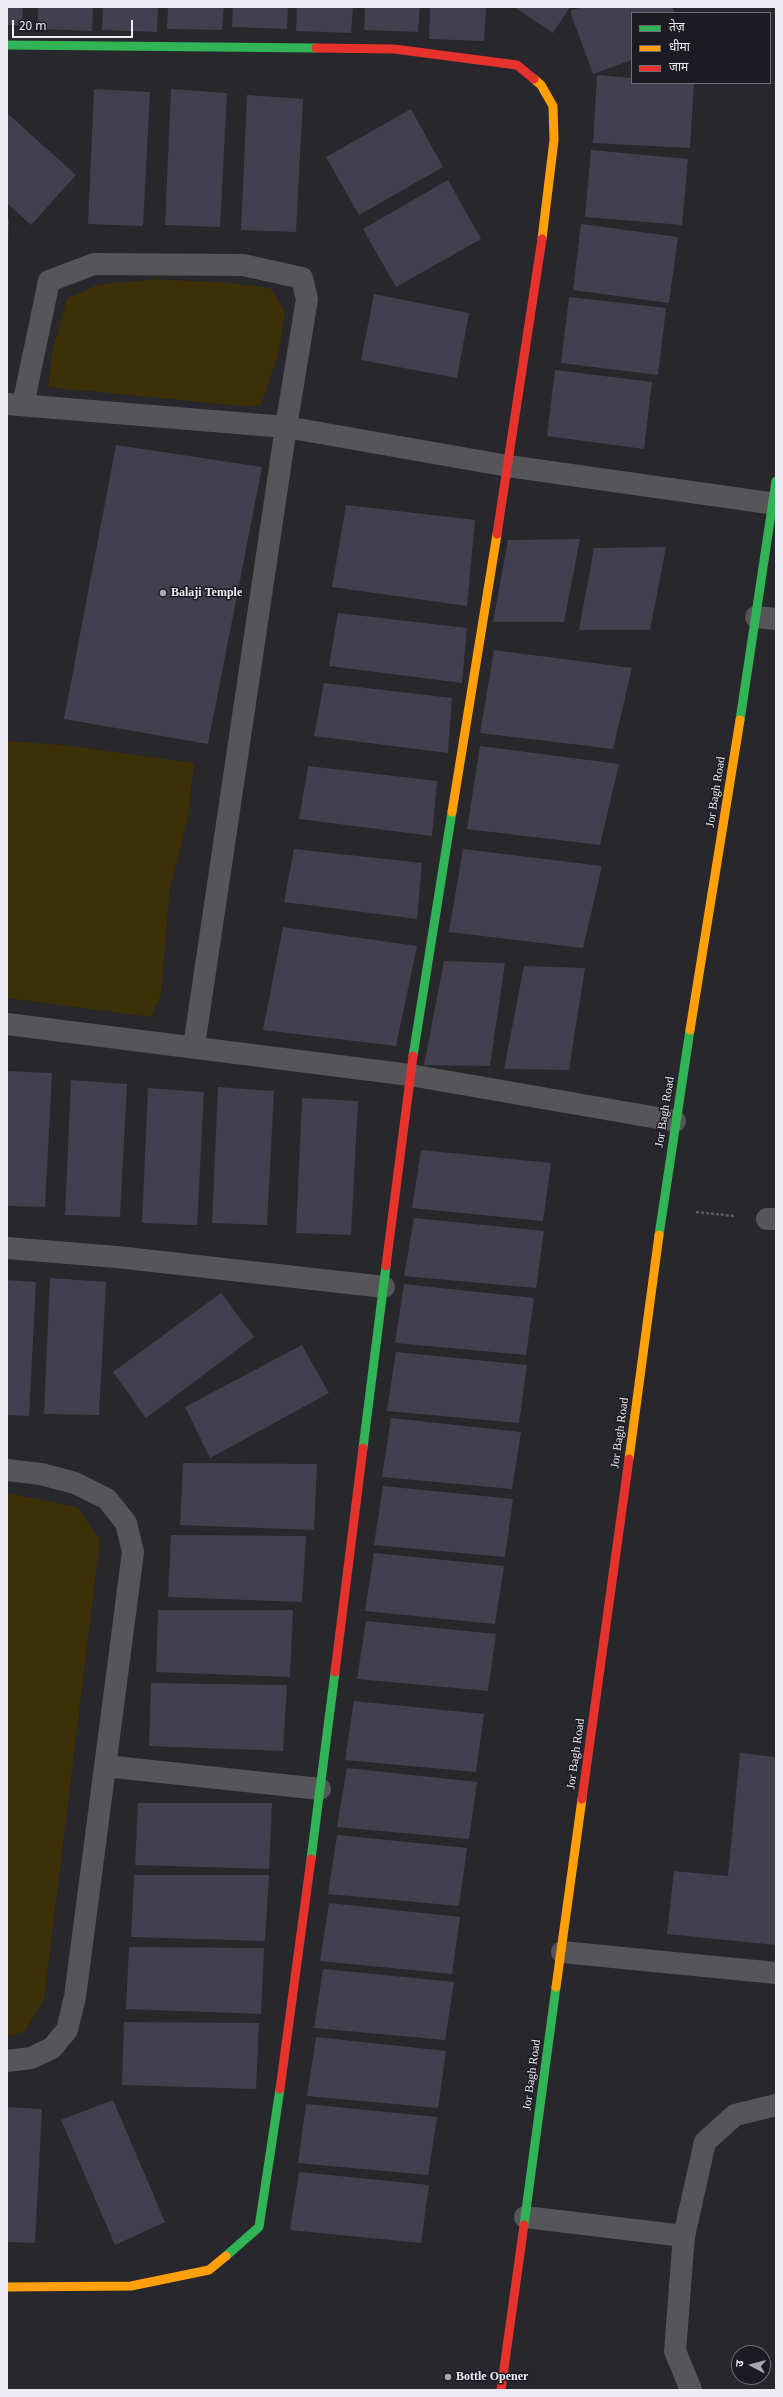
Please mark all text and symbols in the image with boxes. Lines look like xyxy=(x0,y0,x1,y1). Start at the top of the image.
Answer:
scale bar xyxy=(14,12,135,38)
legend xyxy=(631,12,771,84)
text: 20 m xyxy=(19,19,47,35)
text: तेज़ xyxy=(669,20,685,36)
text: धीमा xyxy=(669,40,690,56)
text: जाम xyxy=(669,60,688,76)
place label: Balaji Temple xyxy=(171,586,250,600)
marker: Balaji Temple xyxy=(158,588,168,598)
street label: Jor Bagh Road xyxy=(703,751,729,833)
street label: Jor Bagh Road xyxy=(652,1071,678,1153)
street label: Jor Bagh Road xyxy=(607,1392,633,1474)
street label: Jor Bagh Road xyxy=(563,1713,589,1795)
street label: Jor Bagh Road xyxy=(519,2034,545,2116)
north arrow xyxy=(731,2345,771,2385)
text: उ xyxy=(733,2360,747,2368)
place label: Bottle Opener xyxy=(456,2370,540,2384)
marker: Bottle Opener xyxy=(443,2372,453,2382)

